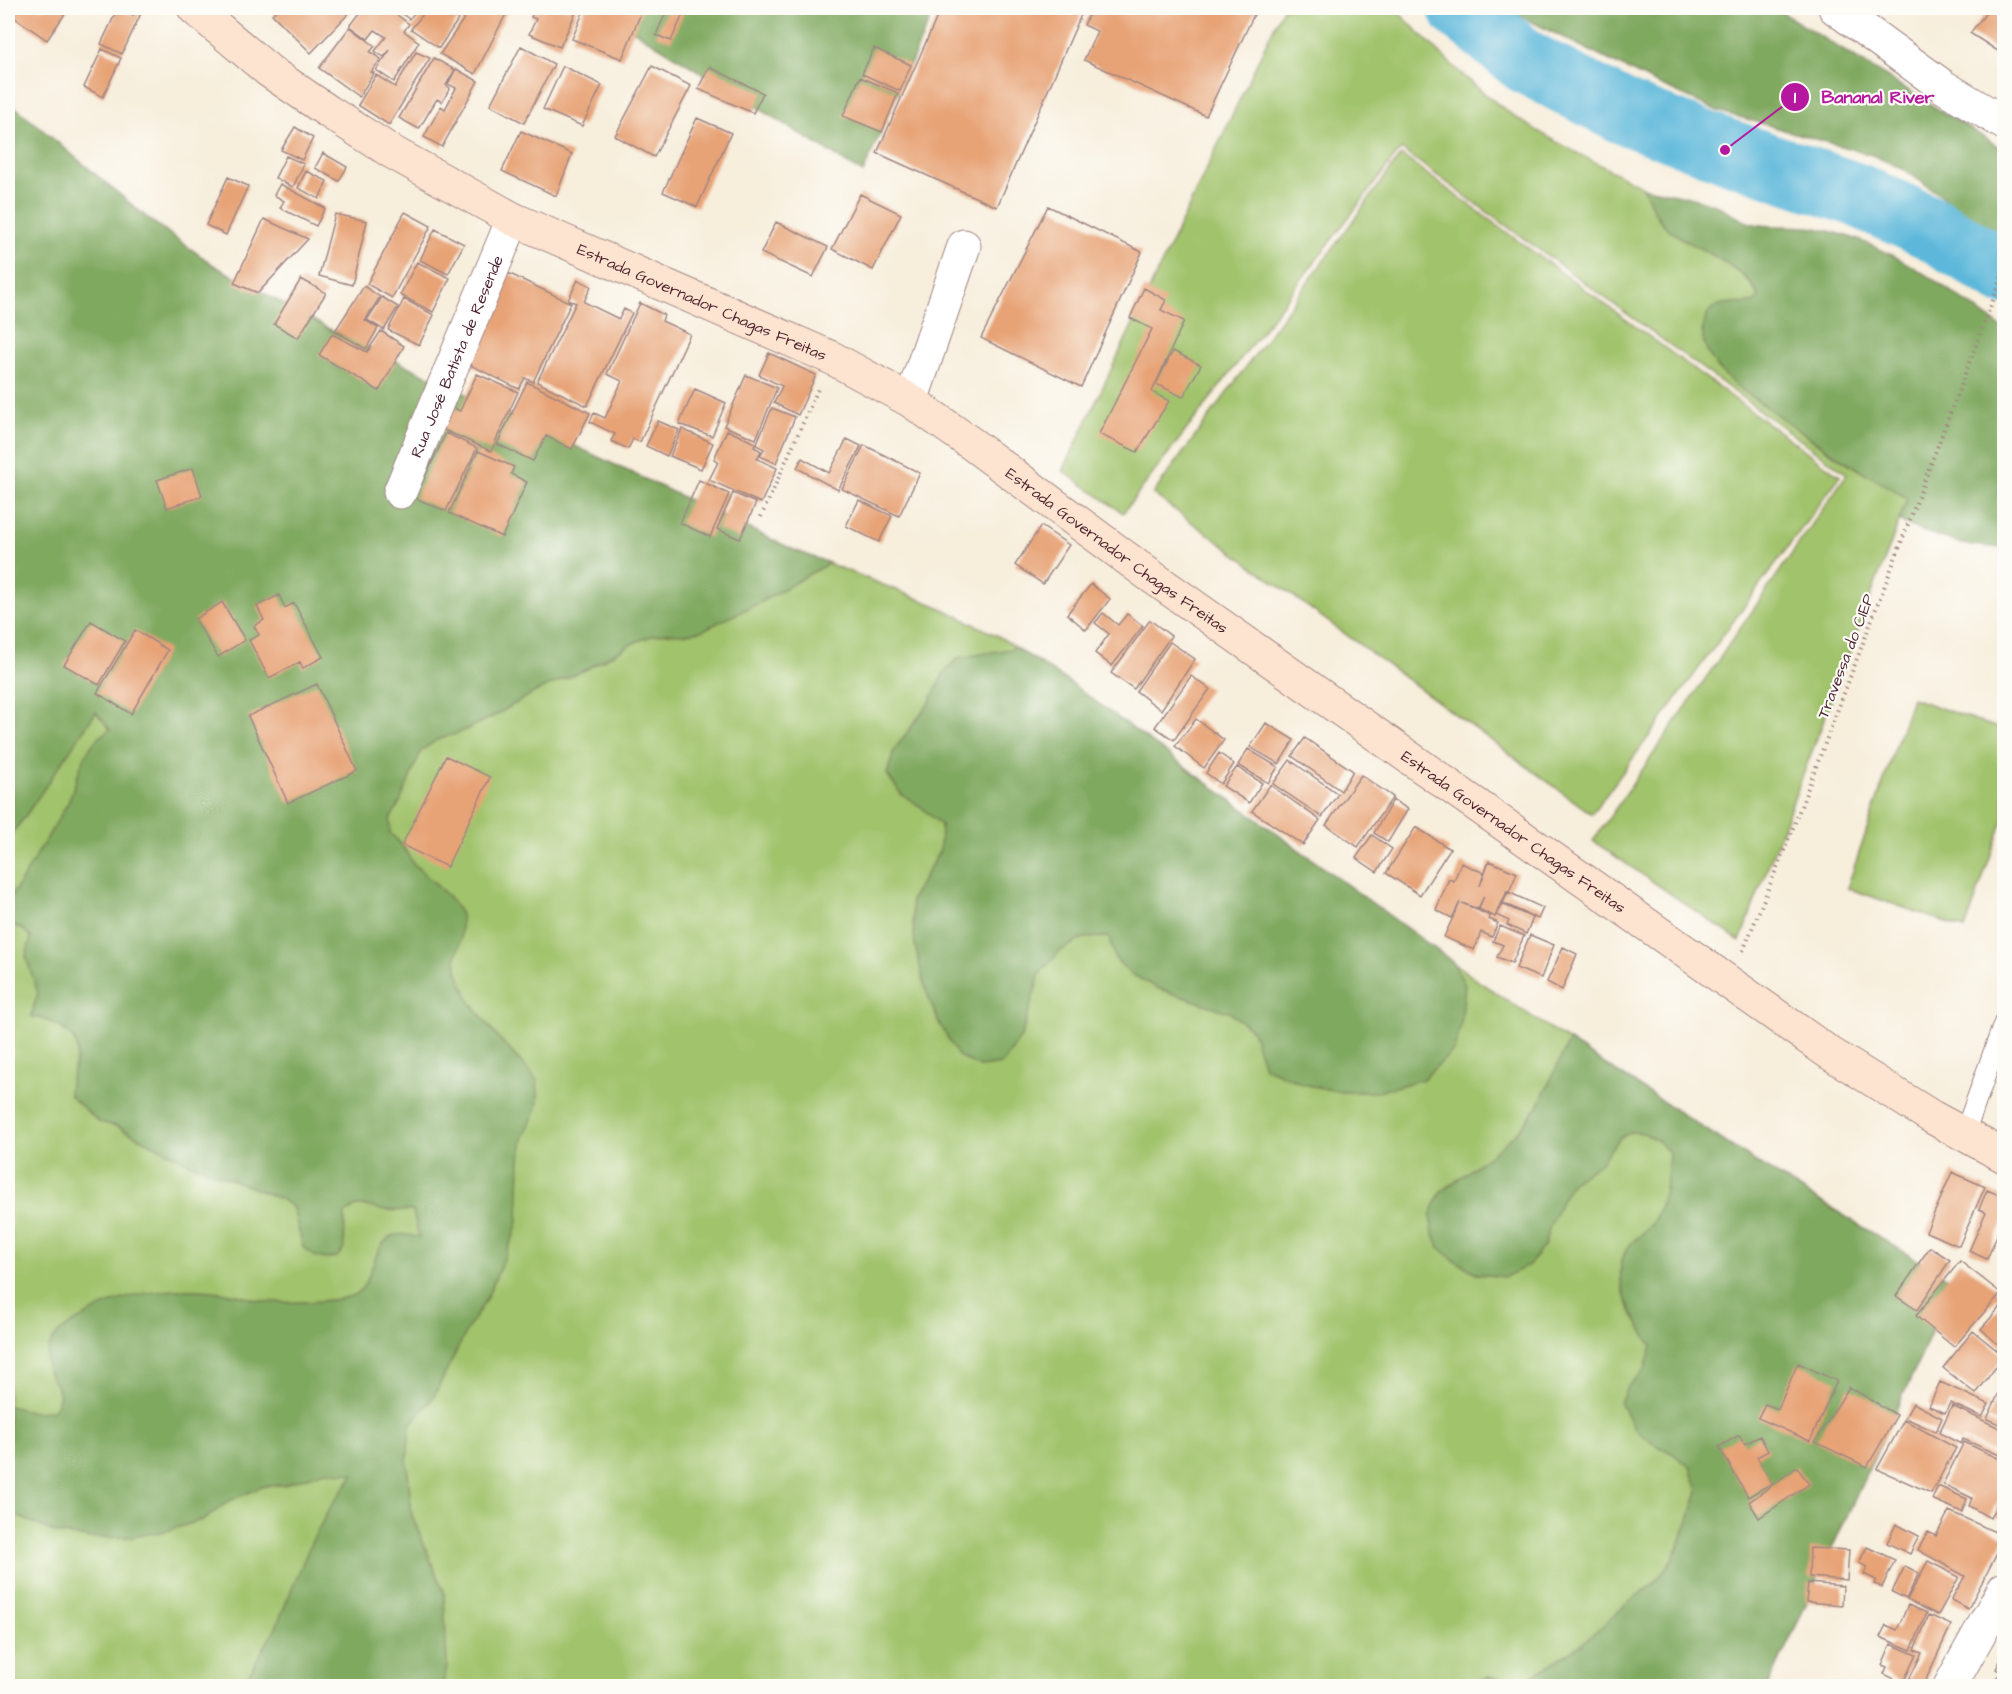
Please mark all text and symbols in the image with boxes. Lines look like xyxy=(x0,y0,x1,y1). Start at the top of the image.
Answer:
callout: Bananal River xyxy=(1780,79,1946,115)
text: 1 xyxy=(1794,85,1797,110)
text: Bananal River xyxy=(1822,85,1935,110)
street label: Estrada Governador Chagas Freitas xyxy=(574,238,830,366)
street label: Rua José Batista de Resende xyxy=(405,252,509,461)
street label: Estrada Governador Chagas Freitas xyxy=(1001,463,1232,639)
street label: Travessa do CIEP xyxy=(1812,591,1880,722)
street label: Estrada Governador Chagas Freitas xyxy=(1396,745,1630,919)

